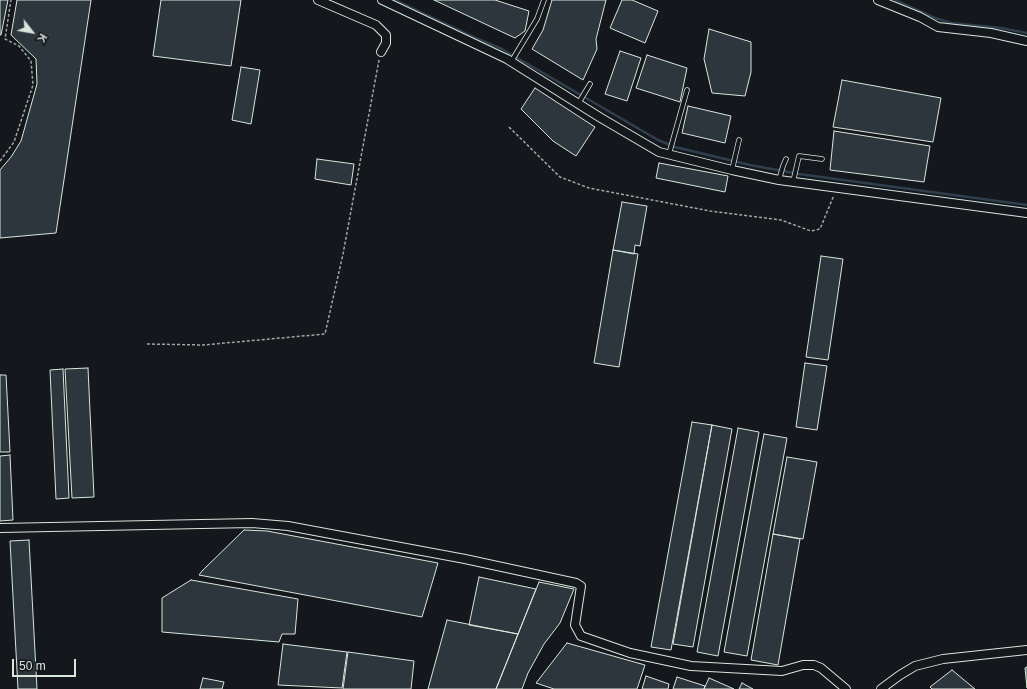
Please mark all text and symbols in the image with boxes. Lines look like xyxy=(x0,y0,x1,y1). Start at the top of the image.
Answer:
north arrow xyxy=(12,12,52,52)
text: K xyxy=(35,32,49,45)
scale bar xyxy=(14,651,78,677)
text: 50 m xyxy=(19,659,46,673)

